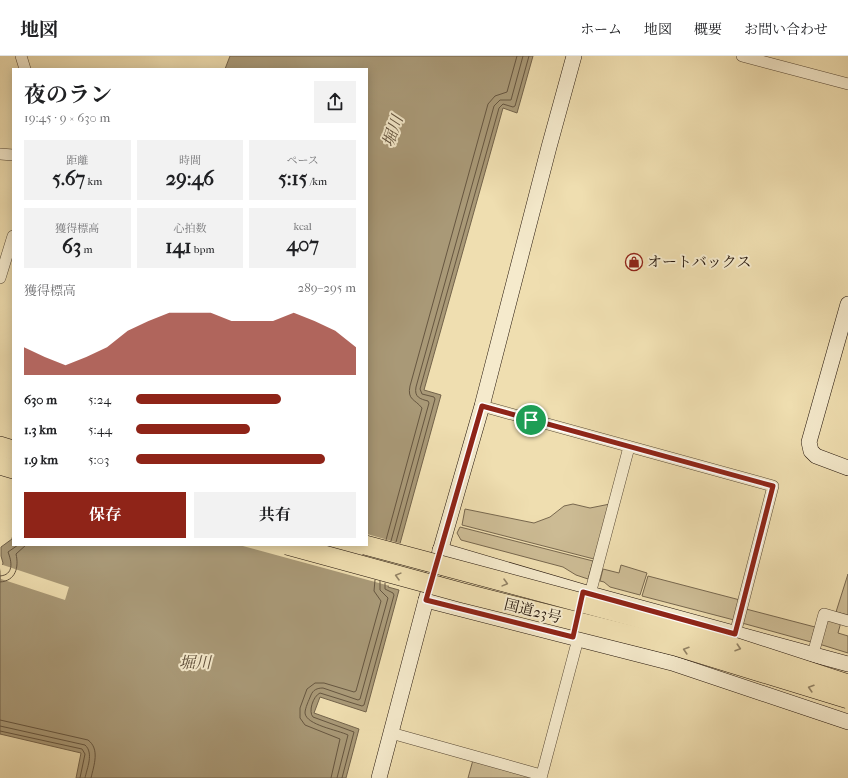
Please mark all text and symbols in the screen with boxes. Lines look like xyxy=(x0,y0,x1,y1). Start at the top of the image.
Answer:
text: 地図 xyxy=(20,19,58,41)
text: ホーム xyxy=(580,21,622,38)
text: 地図 xyxy=(644,21,672,38)
text: 概要 xyxy=(694,21,722,38)
text: お問い合わせ xyxy=(744,21,828,38)
button: share xyxy=(314,81,356,123)
text: 夜のラン xyxy=(24,82,112,108)
text: 19:45 · 9 × 630 m xyxy=(24,110,110,125)
water label: 堀川 xyxy=(378,111,407,149)
text: 距離 xyxy=(66,154,88,167)
text: 時間 xyxy=(179,154,201,167)
text: ペース xyxy=(286,154,319,167)
text: 5.67 xyxy=(52,167,85,190)
text: 29:46 xyxy=(166,167,214,190)
text: 5:15 xyxy=(278,167,307,190)
text: km xyxy=(85,175,102,188)
text: /km xyxy=(307,175,327,188)
text: kcal xyxy=(293,220,312,233)
text: 獲得標高 xyxy=(55,222,99,235)
text: 心拍数 xyxy=(173,222,206,235)
text: 407 xyxy=(286,233,319,256)
text: 63 xyxy=(62,235,81,258)
text: 141 xyxy=(165,235,191,258)
text: m xyxy=(81,243,93,256)
text: bpm xyxy=(191,243,215,256)
shop icon: オートバックス xyxy=(624,252,644,272)
place label: オートバックス xyxy=(647,253,752,271)
text: 289–295 m xyxy=(298,280,356,295)
text: 獲得標高 xyxy=(24,283,76,298)
text: 630 m xyxy=(24,392,57,407)
text: 5:24 xyxy=(88,392,111,407)
pin xyxy=(514,403,548,437)
icon: arrive xyxy=(520,409,542,431)
text: 1.3 km xyxy=(24,422,57,437)
text: 5:44 xyxy=(88,422,112,437)
text: 1.9 km xyxy=(24,452,58,467)
text: 5:03 xyxy=(88,452,109,467)
button: 保存 xyxy=(24,492,186,538)
button: 共有 xyxy=(194,492,356,538)
one-way arrow xyxy=(395,572,401,580)
one-way arrow xyxy=(501,578,508,587)
street label: 国道23号 xyxy=(502,595,564,627)
one-way arrow xyxy=(734,643,741,652)
one-way arrow xyxy=(683,646,690,654)
water label: 堀川 xyxy=(179,653,213,672)
one-way arrow xyxy=(807,684,814,693)

